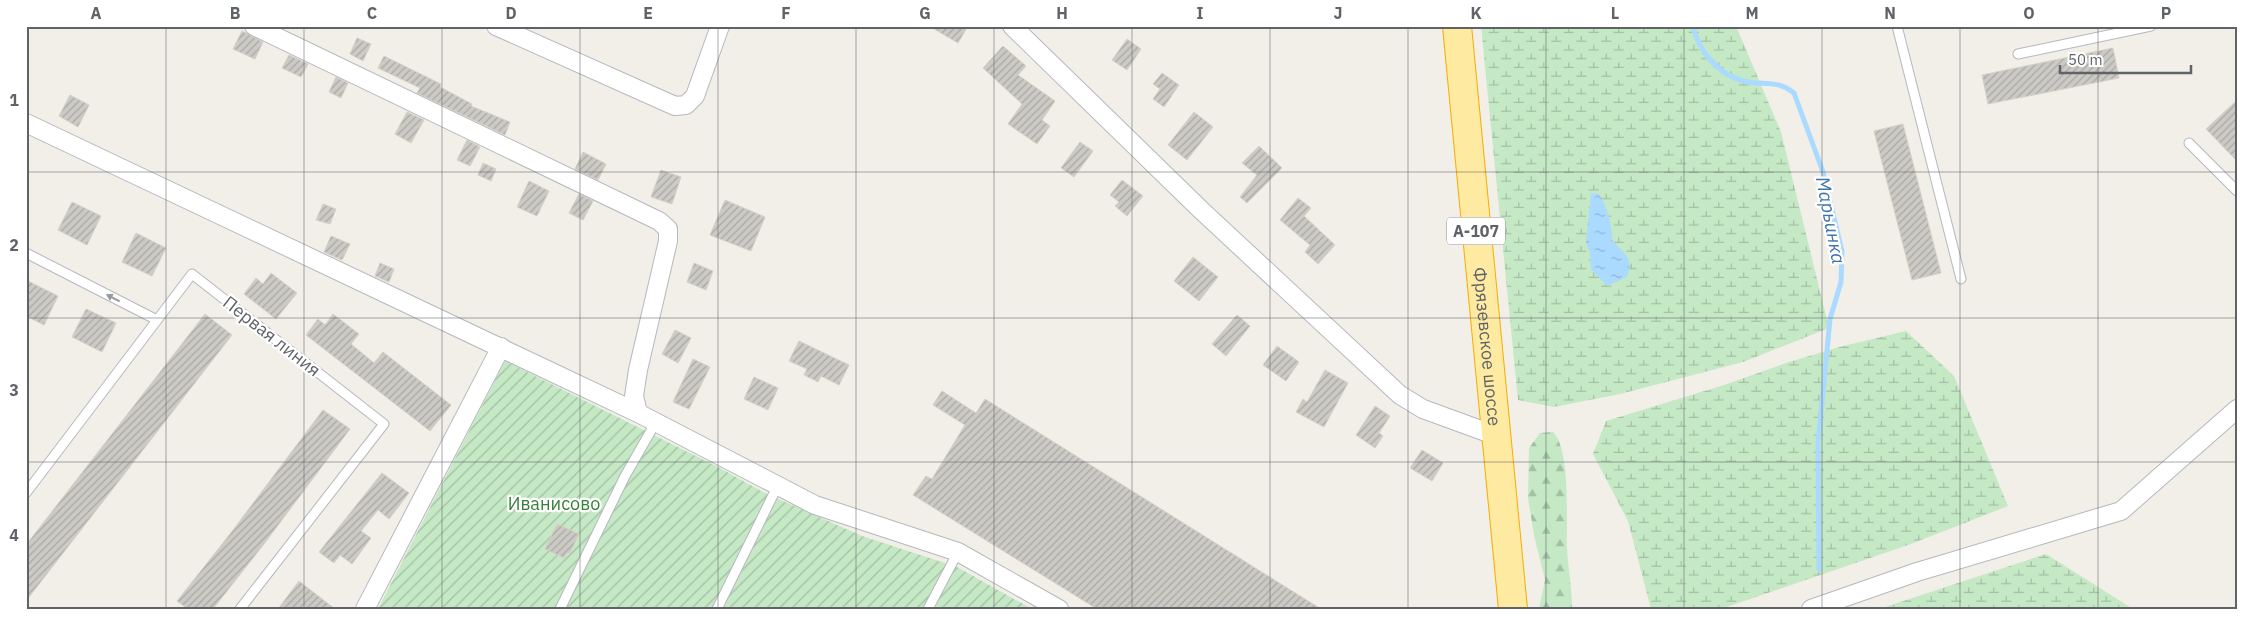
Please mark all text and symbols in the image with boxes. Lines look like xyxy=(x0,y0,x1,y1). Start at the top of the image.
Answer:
text: A xyxy=(91,3,102,23)
text: B xyxy=(230,3,241,23)
text: C xyxy=(367,3,377,23)
text: D xyxy=(505,3,517,23)
text: E xyxy=(643,3,653,23)
text: F xyxy=(781,3,791,23)
text: G xyxy=(919,3,931,23)
text: H xyxy=(1056,3,1068,23)
text: I xyxy=(1197,3,1204,23)
text: J xyxy=(1334,3,1342,23)
text: K xyxy=(1470,3,1482,23)
text: L xyxy=(1611,3,1619,23)
text: M xyxy=(1745,3,1759,23)
text: N xyxy=(1884,3,1896,23)
text: O xyxy=(2023,3,2035,23)
text: P xyxy=(2161,3,2171,23)
scale bar xyxy=(2060,42,2192,74)
text: 50 m xyxy=(2068,50,2103,69)
text: 1 xyxy=(9,90,19,110)
water label: Марьинка xyxy=(1811,174,1851,266)
road number: А-107 xyxy=(1447,218,1505,245)
text: 2 xyxy=(9,235,19,255)
street label: Фрязевское шоссе xyxy=(1469,266,1507,427)
street label: Первая линия xyxy=(219,291,325,381)
one-way arrow xyxy=(106,294,120,302)
text: 3 xyxy=(9,380,19,400)
park label: Иванисово xyxy=(508,492,600,515)
text: 4 xyxy=(9,525,19,545)

